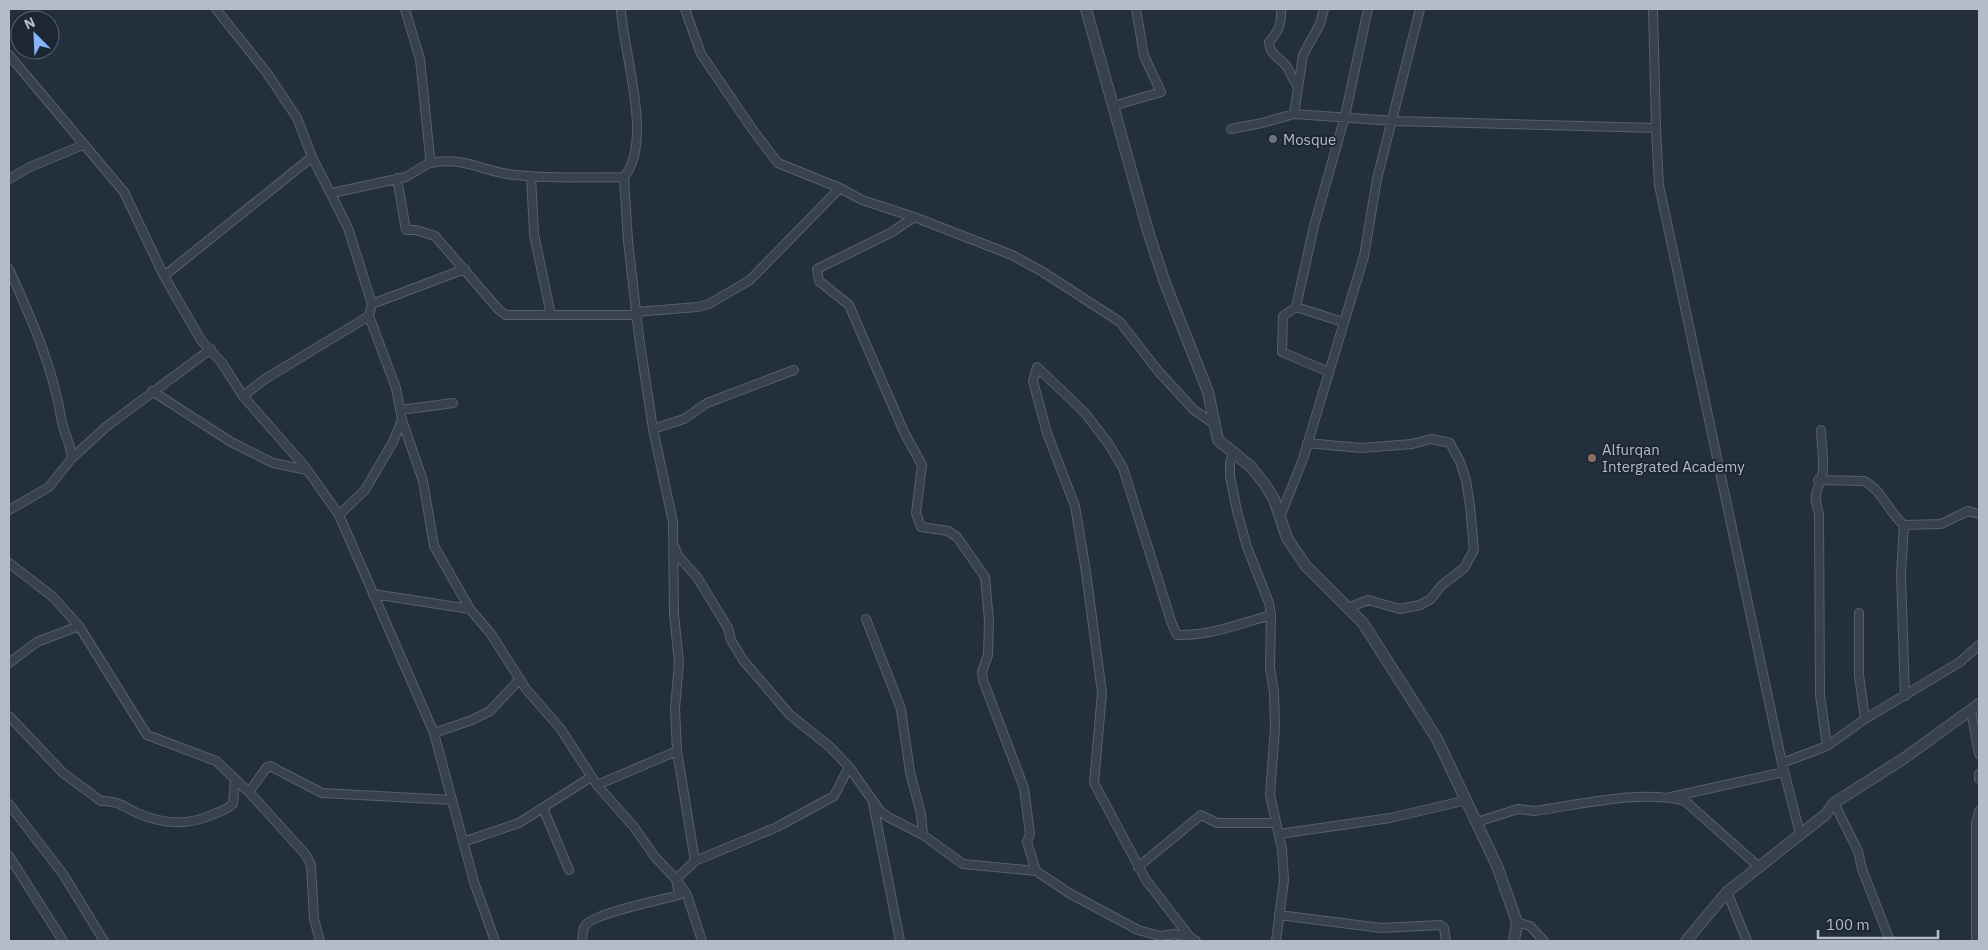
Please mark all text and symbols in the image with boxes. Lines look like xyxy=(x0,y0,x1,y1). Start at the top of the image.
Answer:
north arrow xyxy=(10,10,60,60)
text: N xyxy=(21,13,38,33)
place label: Mosque xyxy=(1283,130,1336,149)
marker: Mosque xyxy=(1267,133,1279,145)
place label: Alfurqan Intergrated Academy xyxy=(1602,440,1745,476)
marker: Alfurqan Intergrated Academy xyxy=(1586,452,1598,464)
scale bar xyxy=(1818,908,1938,940)
text: 100 m xyxy=(1826,915,1870,934)

